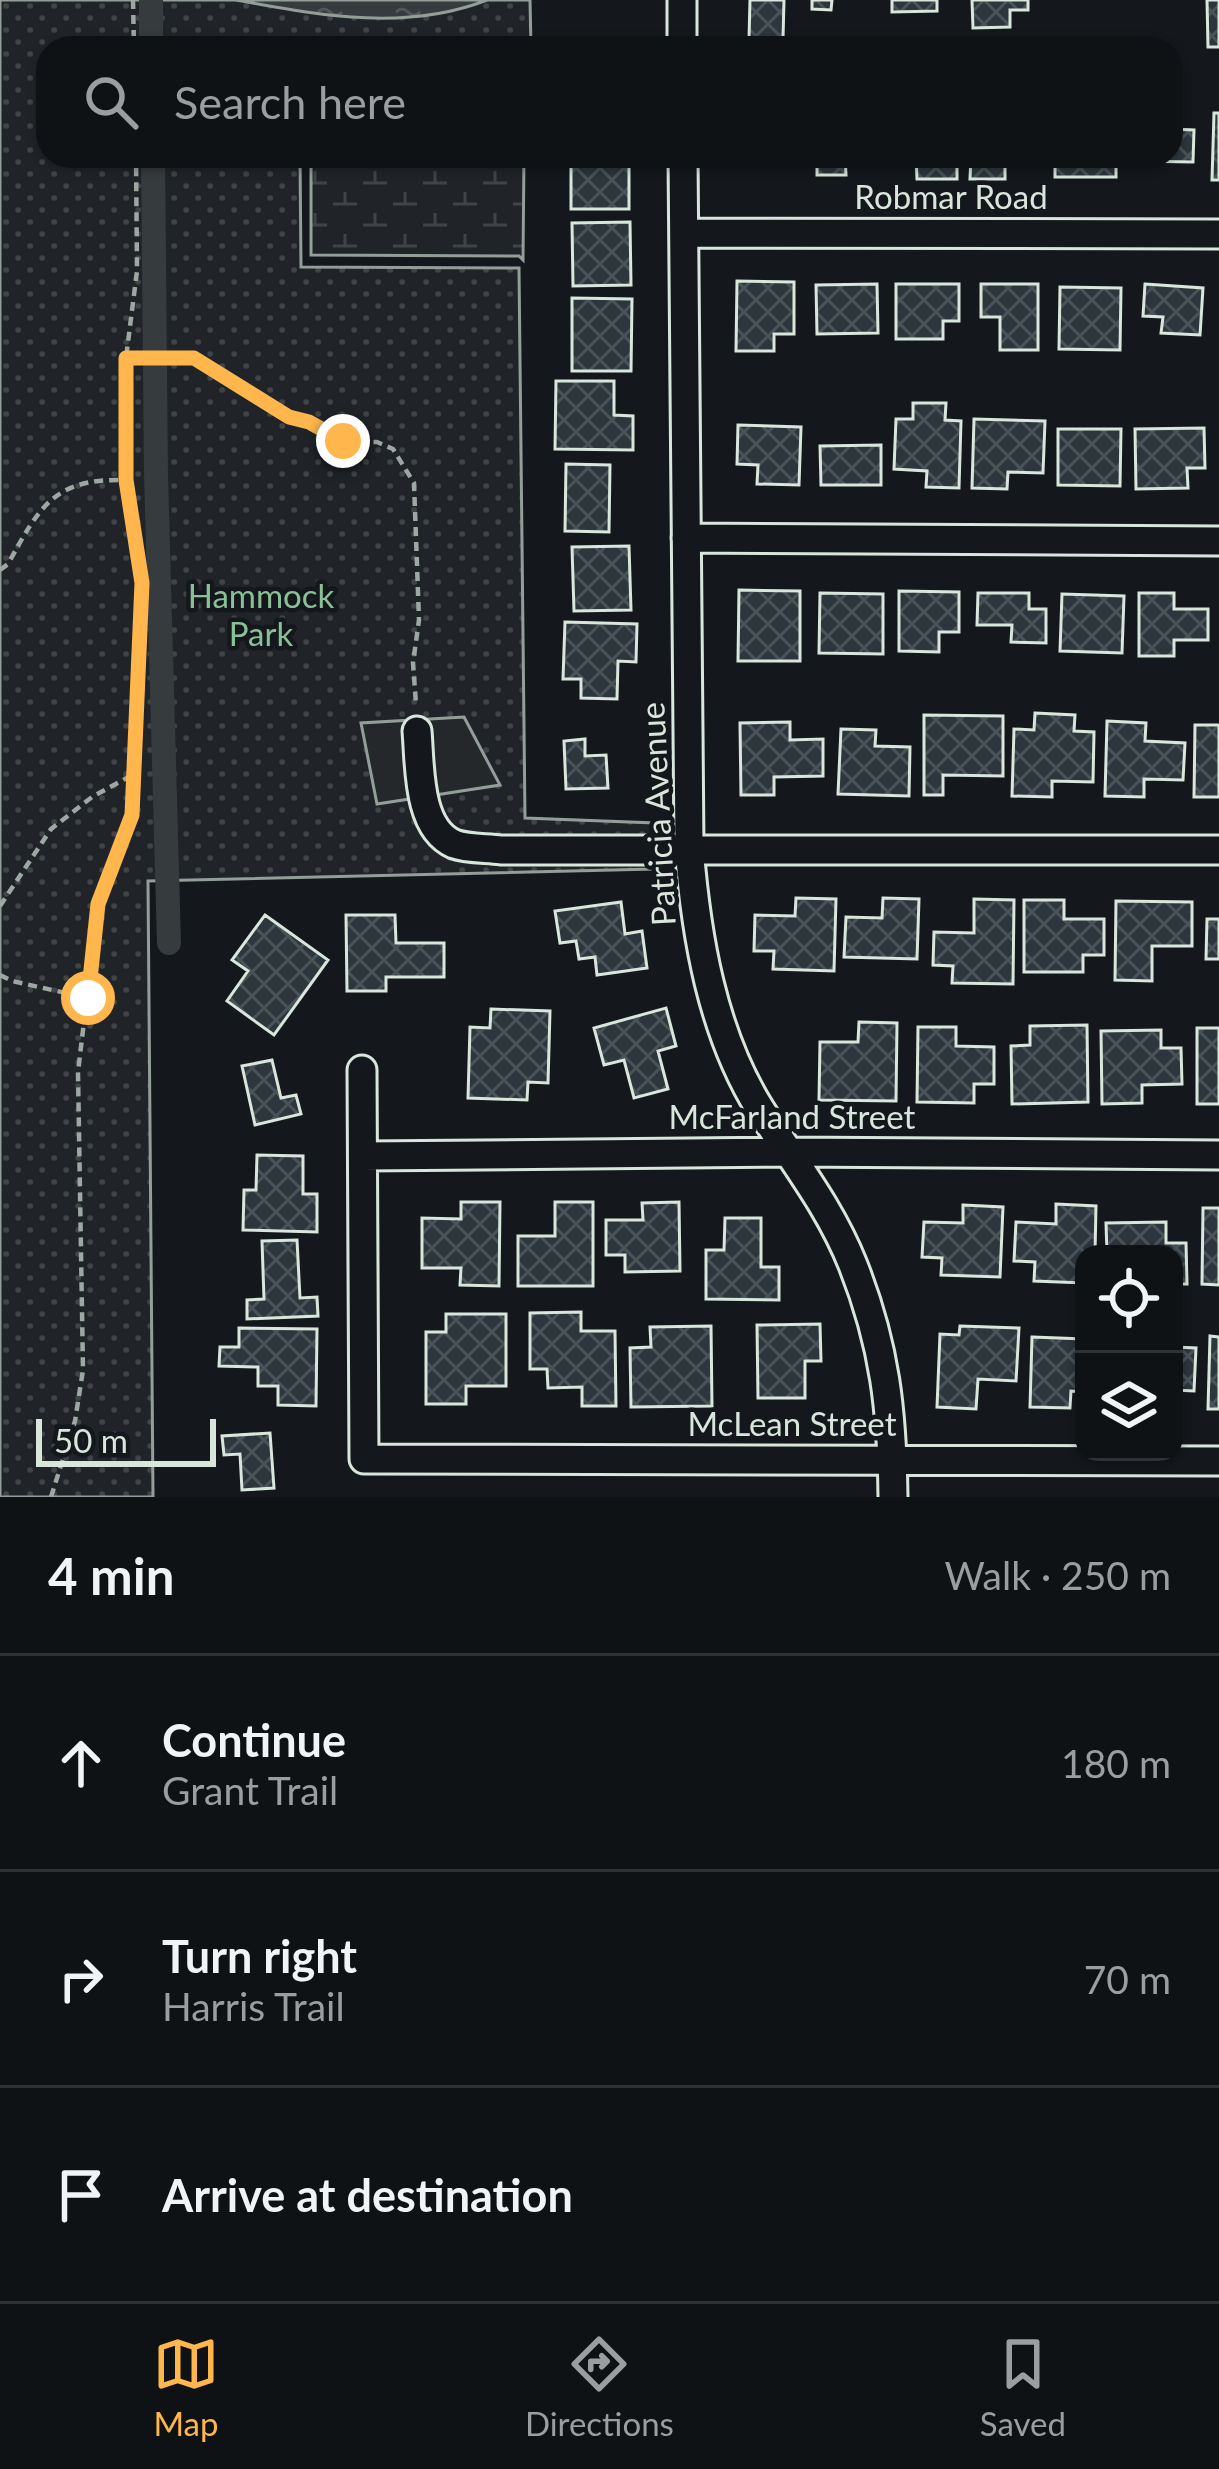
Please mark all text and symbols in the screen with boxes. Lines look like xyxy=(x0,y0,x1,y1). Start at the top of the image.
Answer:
search box xyxy=(36,36,1183,168)
icon: search xyxy=(78,69,144,135)
text: Search here xyxy=(174,75,406,129)
street label: Robmar Road xyxy=(854,176,1048,216)
route end xyxy=(316,414,370,468)
park label: Hammock Park xyxy=(188,575,335,653)
street label: Patricia Avenue xyxy=(631,701,683,927)
route start xyxy=(61,971,115,1025)
street label: McFarland Street xyxy=(669,1096,916,1136)
map controls xyxy=(1075,1245,1183,1461)
button: locate xyxy=(1075,1245,1183,1353)
button: layers xyxy=(1075,1353,1183,1461)
street label: McLean Street xyxy=(687,1403,897,1443)
scale bar xyxy=(36,1413,216,1466)
text: 50 m xyxy=(54,1420,128,1460)
text: 4 min xyxy=(48,1545,174,1606)
text: Walk · 250 m xyxy=(944,1552,1171,1598)
text: Continue xyxy=(162,1713,346,1767)
icon: ahead xyxy=(48,1730,114,1796)
text: 180 m xyxy=(1061,1740,1171,1786)
text: Grant Trail xyxy=(162,1767,338,1813)
text: Turn right xyxy=(162,1929,357,1983)
icon: right xyxy=(48,1946,114,2012)
text: 70 m xyxy=(1084,1956,1171,2002)
text: Harris Trail xyxy=(162,1983,345,2029)
icon: arrive xyxy=(48,2162,114,2228)
text: Arrive at destination xyxy=(162,2168,573,2222)
tab: Map xyxy=(153,2331,219,2443)
tab: Directions xyxy=(525,2331,674,2443)
tab: Saved xyxy=(980,2331,1066,2443)

